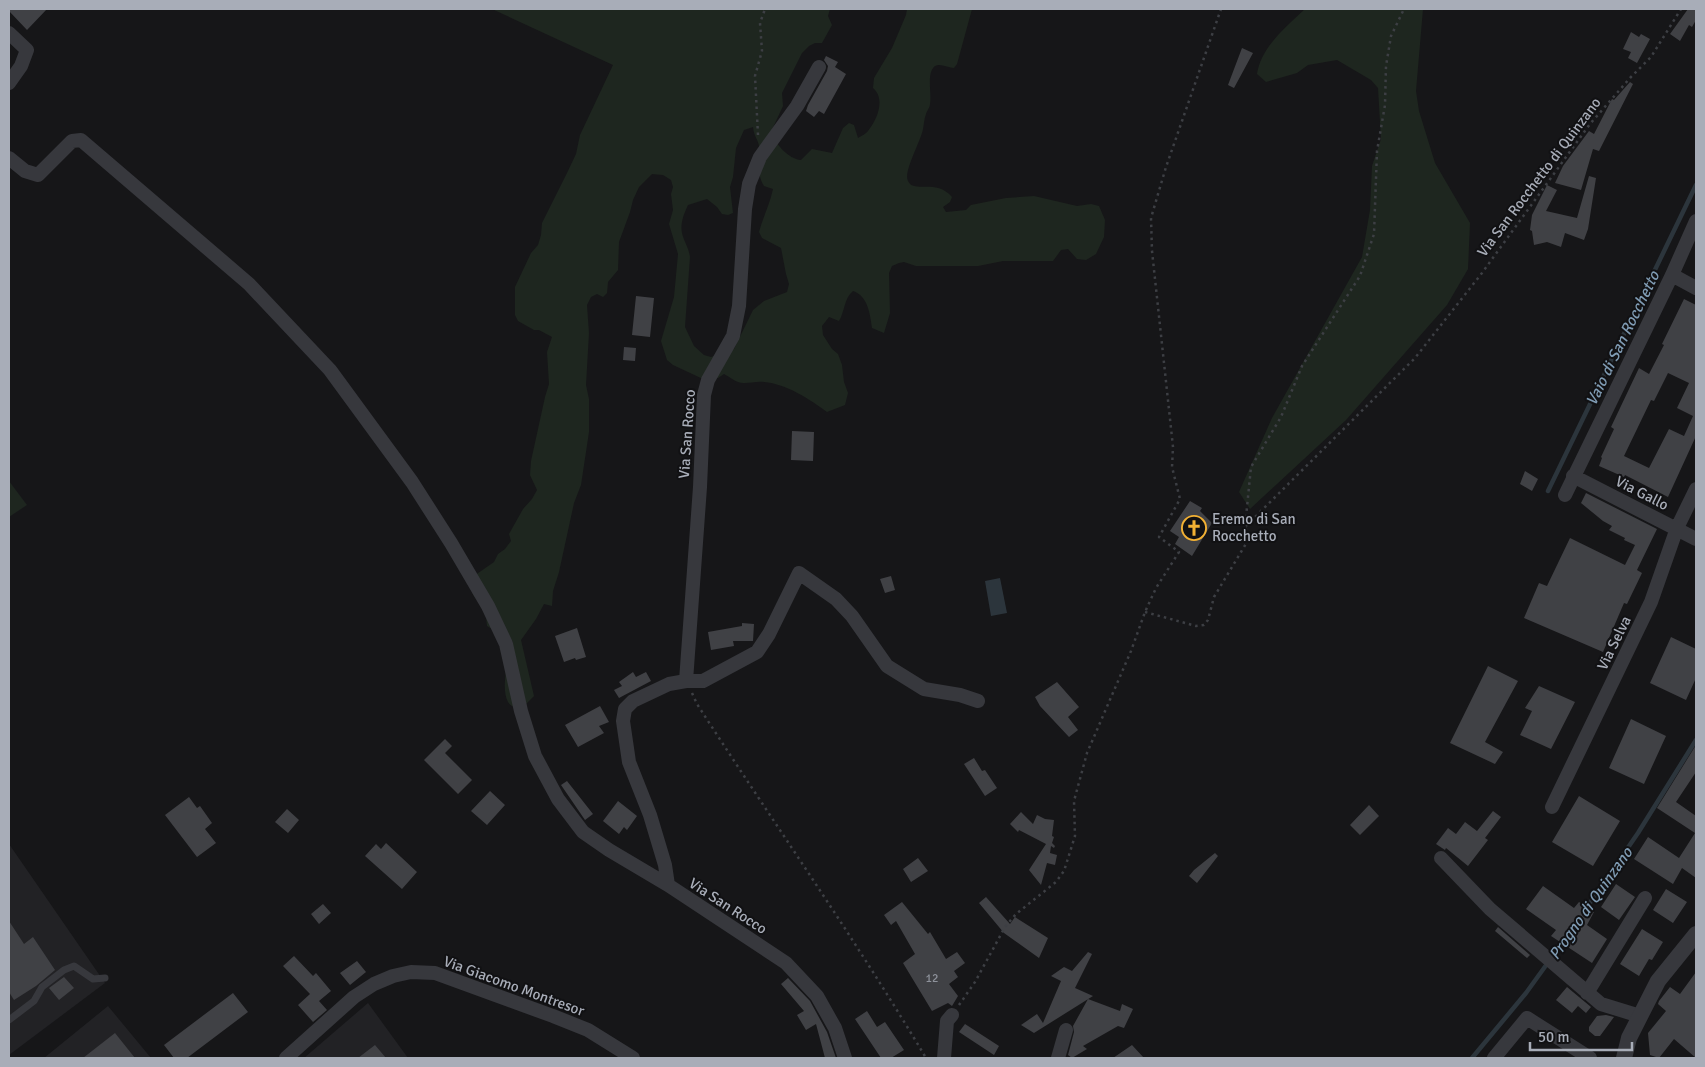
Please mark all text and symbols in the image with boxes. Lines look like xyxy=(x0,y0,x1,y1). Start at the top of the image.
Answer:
street label: Via San Rocchetto di Quinzano xyxy=(1473,94,1605,260)
water label: Vaio di San Rocchetto xyxy=(1582,267,1664,409)
street label: Via San Rocco xyxy=(675,389,699,479)
street label: Via Gallo xyxy=(1612,472,1672,514)
place label: Eremo di San Rocchetto xyxy=(1212,510,1296,545)
church icon: Eremo di San Rocchetto xyxy=(1181,515,1207,541)
street label: Via Selva xyxy=(1593,613,1635,673)
water label: Progno di Quinzano xyxy=(1545,843,1637,964)
street label: Via San Rocco xyxy=(686,874,771,938)
street label: Via Giacomo Montresor xyxy=(441,952,587,1020)
house number: 12 xyxy=(926,971,938,986)
scale bar xyxy=(1530,1020,1632,1052)
text: 50 m xyxy=(1538,1028,1569,1046)

